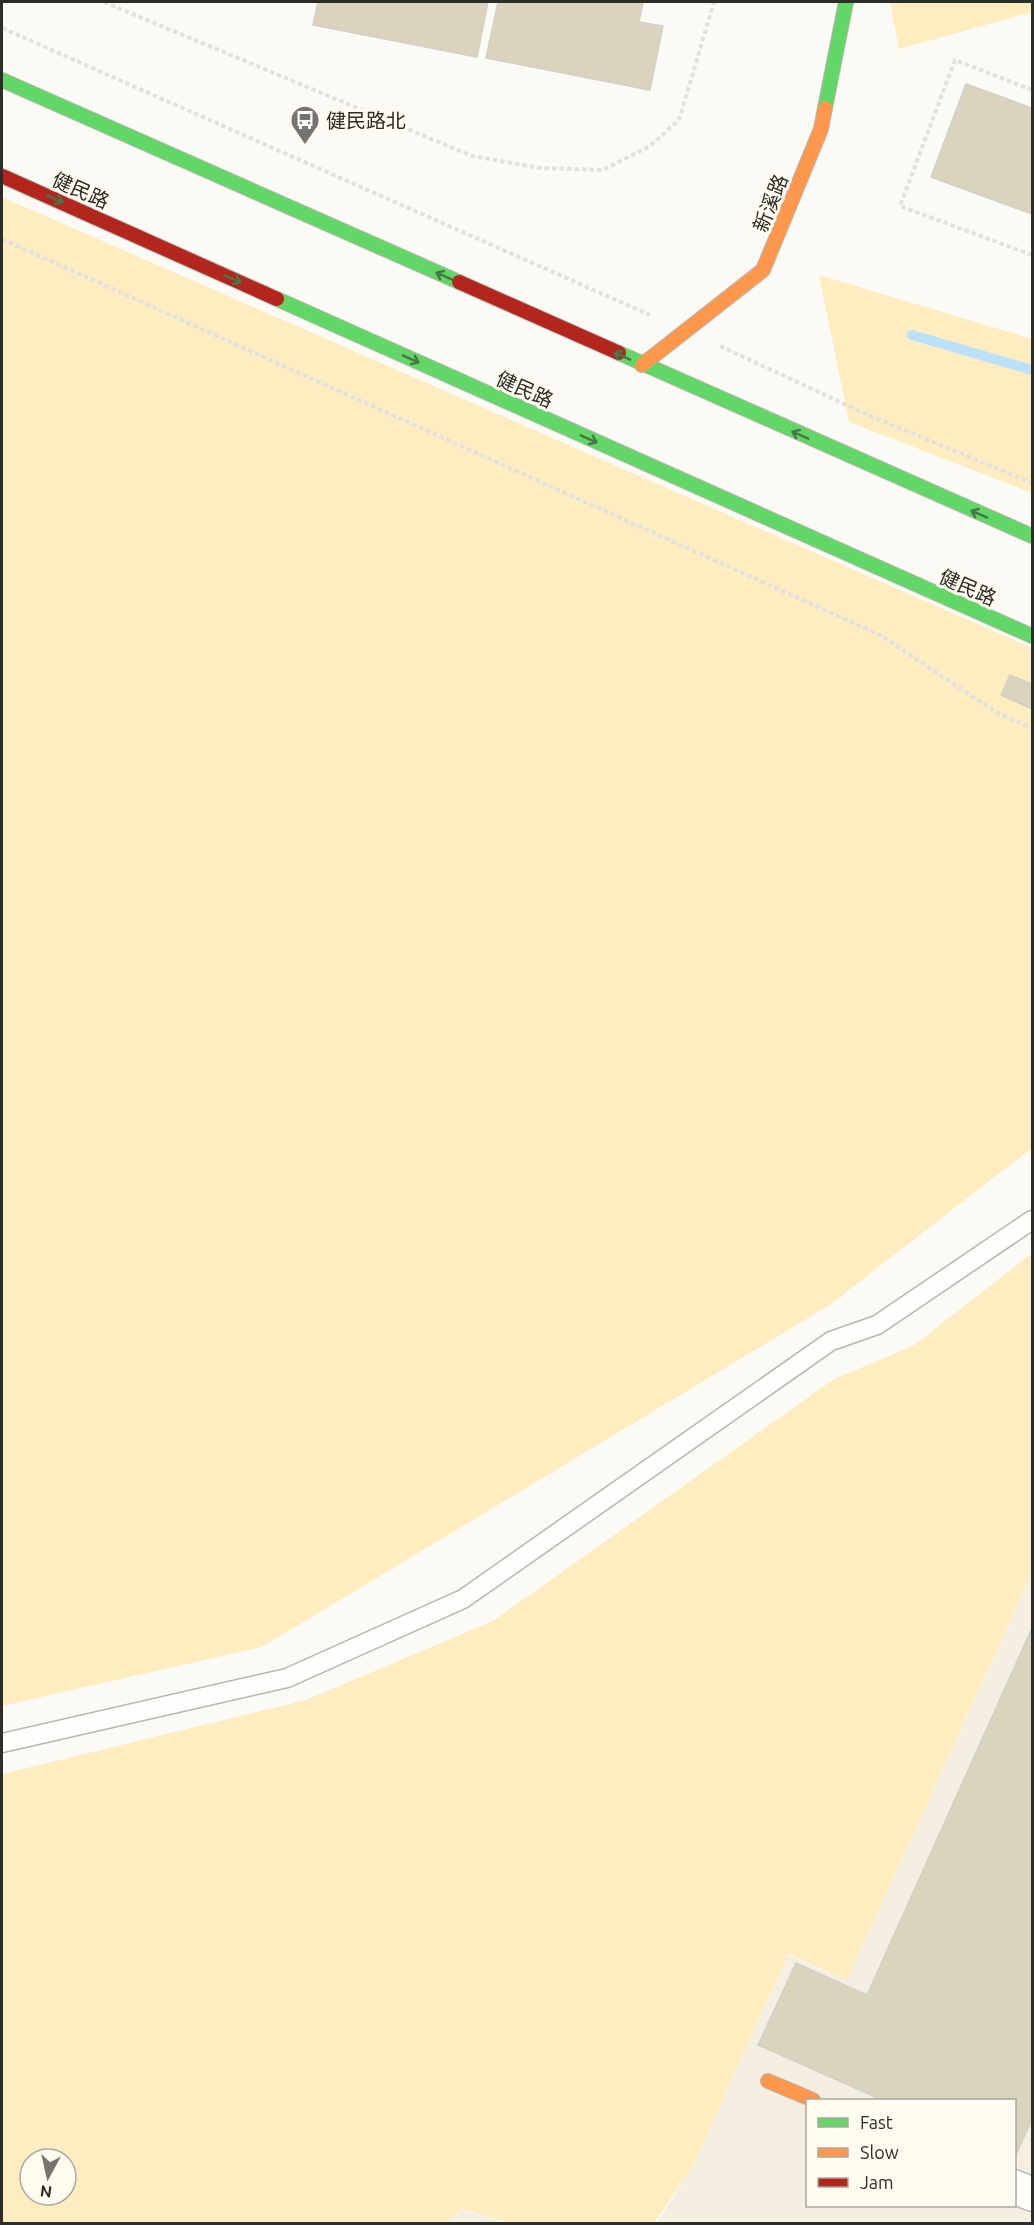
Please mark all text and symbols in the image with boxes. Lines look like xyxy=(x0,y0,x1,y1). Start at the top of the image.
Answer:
bus stop icon: 健民路北 xyxy=(289,104,321,146)
place label: 健民路北 xyxy=(326,109,406,132)
street label: 健民路 xyxy=(49,167,113,213)
street label: 新溪路 xyxy=(748,171,792,235)
one-way arrow xyxy=(46,195,64,206)
one-way arrow xyxy=(435,270,453,282)
one-way arrow xyxy=(223,274,242,285)
one-way arrow xyxy=(613,349,631,360)
one-way arrow xyxy=(401,354,419,365)
street label: 健民路 xyxy=(493,366,557,412)
one-way arrow xyxy=(792,428,810,440)
one-way arrow xyxy=(579,433,597,445)
one-way arrow xyxy=(970,507,988,519)
street label: 健民路 xyxy=(936,564,1000,610)
legend xyxy=(806,2099,1016,2207)
text: Fast xyxy=(860,2112,893,2132)
text: Slow xyxy=(860,2142,899,2162)
north arrow xyxy=(18,2147,78,2207)
text: Jam xyxy=(860,2172,894,2192)
text: N xyxy=(39,2182,53,2202)

